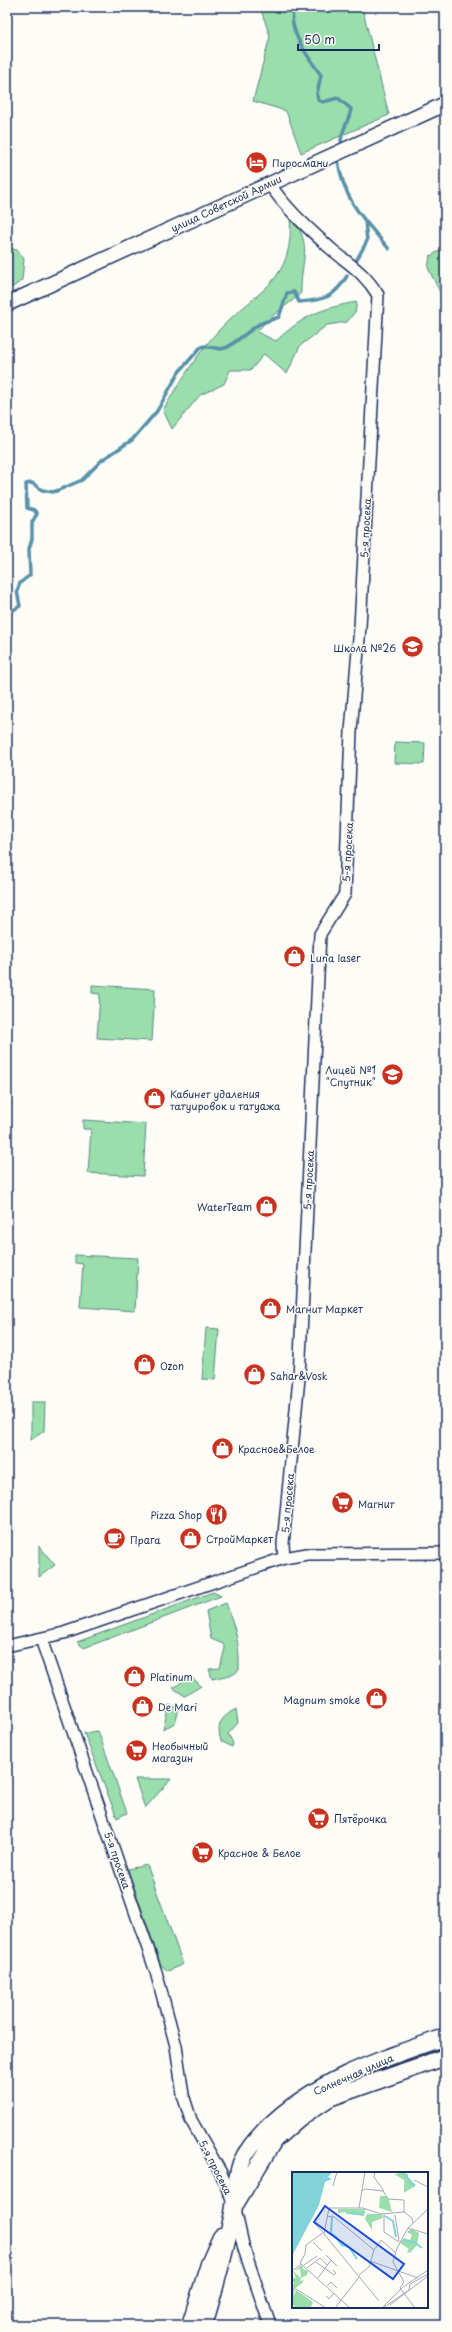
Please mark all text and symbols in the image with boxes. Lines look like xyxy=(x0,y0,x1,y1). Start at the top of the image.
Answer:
scale bar xyxy=(298,26,379,52)
text: 50 m xyxy=(304,30,335,48)
hotel icon: Пиросмани xyxy=(244,149,270,175)
place label: Пиросмани xyxy=(272,155,329,170)
street label: улица Советской Армии xyxy=(168,171,284,235)
street label: 5-я просека xyxy=(356,497,374,558)
school or university icon: Школа №26 xyxy=(399,634,425,660)
place label: Школа №26 xyxy=(333,640,396,655)
street label: 5-я просека xyxy=(338,821,356,882)
shop icon: Luna laser xyxy=(281,944,307,970)
place label: Luna laser xyxy=(310,950,361,965)
place label: Лицей №1 "Спутник" xyxy=(325,1062,376,1089)
school or university icon: Лицей №1 "Спутник" xyxy=(379,1062,405,1088)
shop icon: Кабинет удаления татуировок и татуажа xyxy=(142,1086,168,1112)
place label: Кабинет удаления татуировок и татуажа xyxy=(170,1086,281,1114)
street label: 5-я просека xyxy=(299,1149,317,1210)
shop icon: WaterTeam xyxy=(254,1193,280,1219)
place label: WaterTeam xyxy=(197,1199,252,1214)
shop icon: Магнит Маркет xyxy=(257,1295,283,1321)
place label: Магнит Маркет xyxy=(286,1301,363,1316)
shop icon: Ozon xyxy=(132,1352,158,1378)
place label: Ozon xyxy=(160,1358,184,1373)
shop icon: Sahar&Vosk xyxy=(242,1362,268,1388)
place label: Sahar&Vosk xyxy=(270,1368,328,1383)
shop icon: Красное&Белое xyxy=(210,1435,236,1461)
place label: Красное&Белое xyxy=(238,1441,315,1456)
street label: 5-я просека xyxy=(277,1472,297,1533)
supermarket icon: Магнит xyxy=(330,1490,356,1516)
place label: Магнит xyxy=(358,1496,396,1511)
restaurant icon: Pizza Shop xyxy=(204,1501,230,1527)
place label: Pizza Shop xyxy=(150,1507,202,1522)
shop icon: СтройМаркет xyxy=(177,1525,203,1551)
cafe icon: Прага xyxy=(102,1526,128,1552)
place label: СтройМаркет xyxy=(206,1531,273,1546)
place label: Прага xyxy=(130,1532,161,1547)
shop icon: Platinum xyxy=(121,1663,147,1689)
place label: Platinum xyxy=(150,1669,193,1684)
shop icon: Magnum smoke xyxy=(363,1686,389,1712)
place label: Magnum smoke xyxy=(284,1692,360,1707)
shop icon: De Mari xyxy=(130,1693,156,1719)
place label: De Mari xyxy=(158,1699,197,1714)
supermarket icon: Необычный магазин xyxy=(123,1738,149,1764)
place label: Необычный магазин xyxy=(152,1738,209,1765)
supermarket icon: Пятёрочка xyxy=(305,1805,331,1831)
place label: Пятёрочка xyxy=(334,1811,388,1826)
street label: 5-я просека xyxy=(101,1829,135,1891)
supermarket icon: Красное & Белое xyxy=(190,1839,216,1865)
place label: Красное & Белое xyxy=(218,1845,301,1860)
street label: Солнечная улица xyxy=(311,2049,396,2098)
street label: 5-я просека xyxy=(196,2137,237,2198)
inset map xyxy=(292,2172,428,2308)

